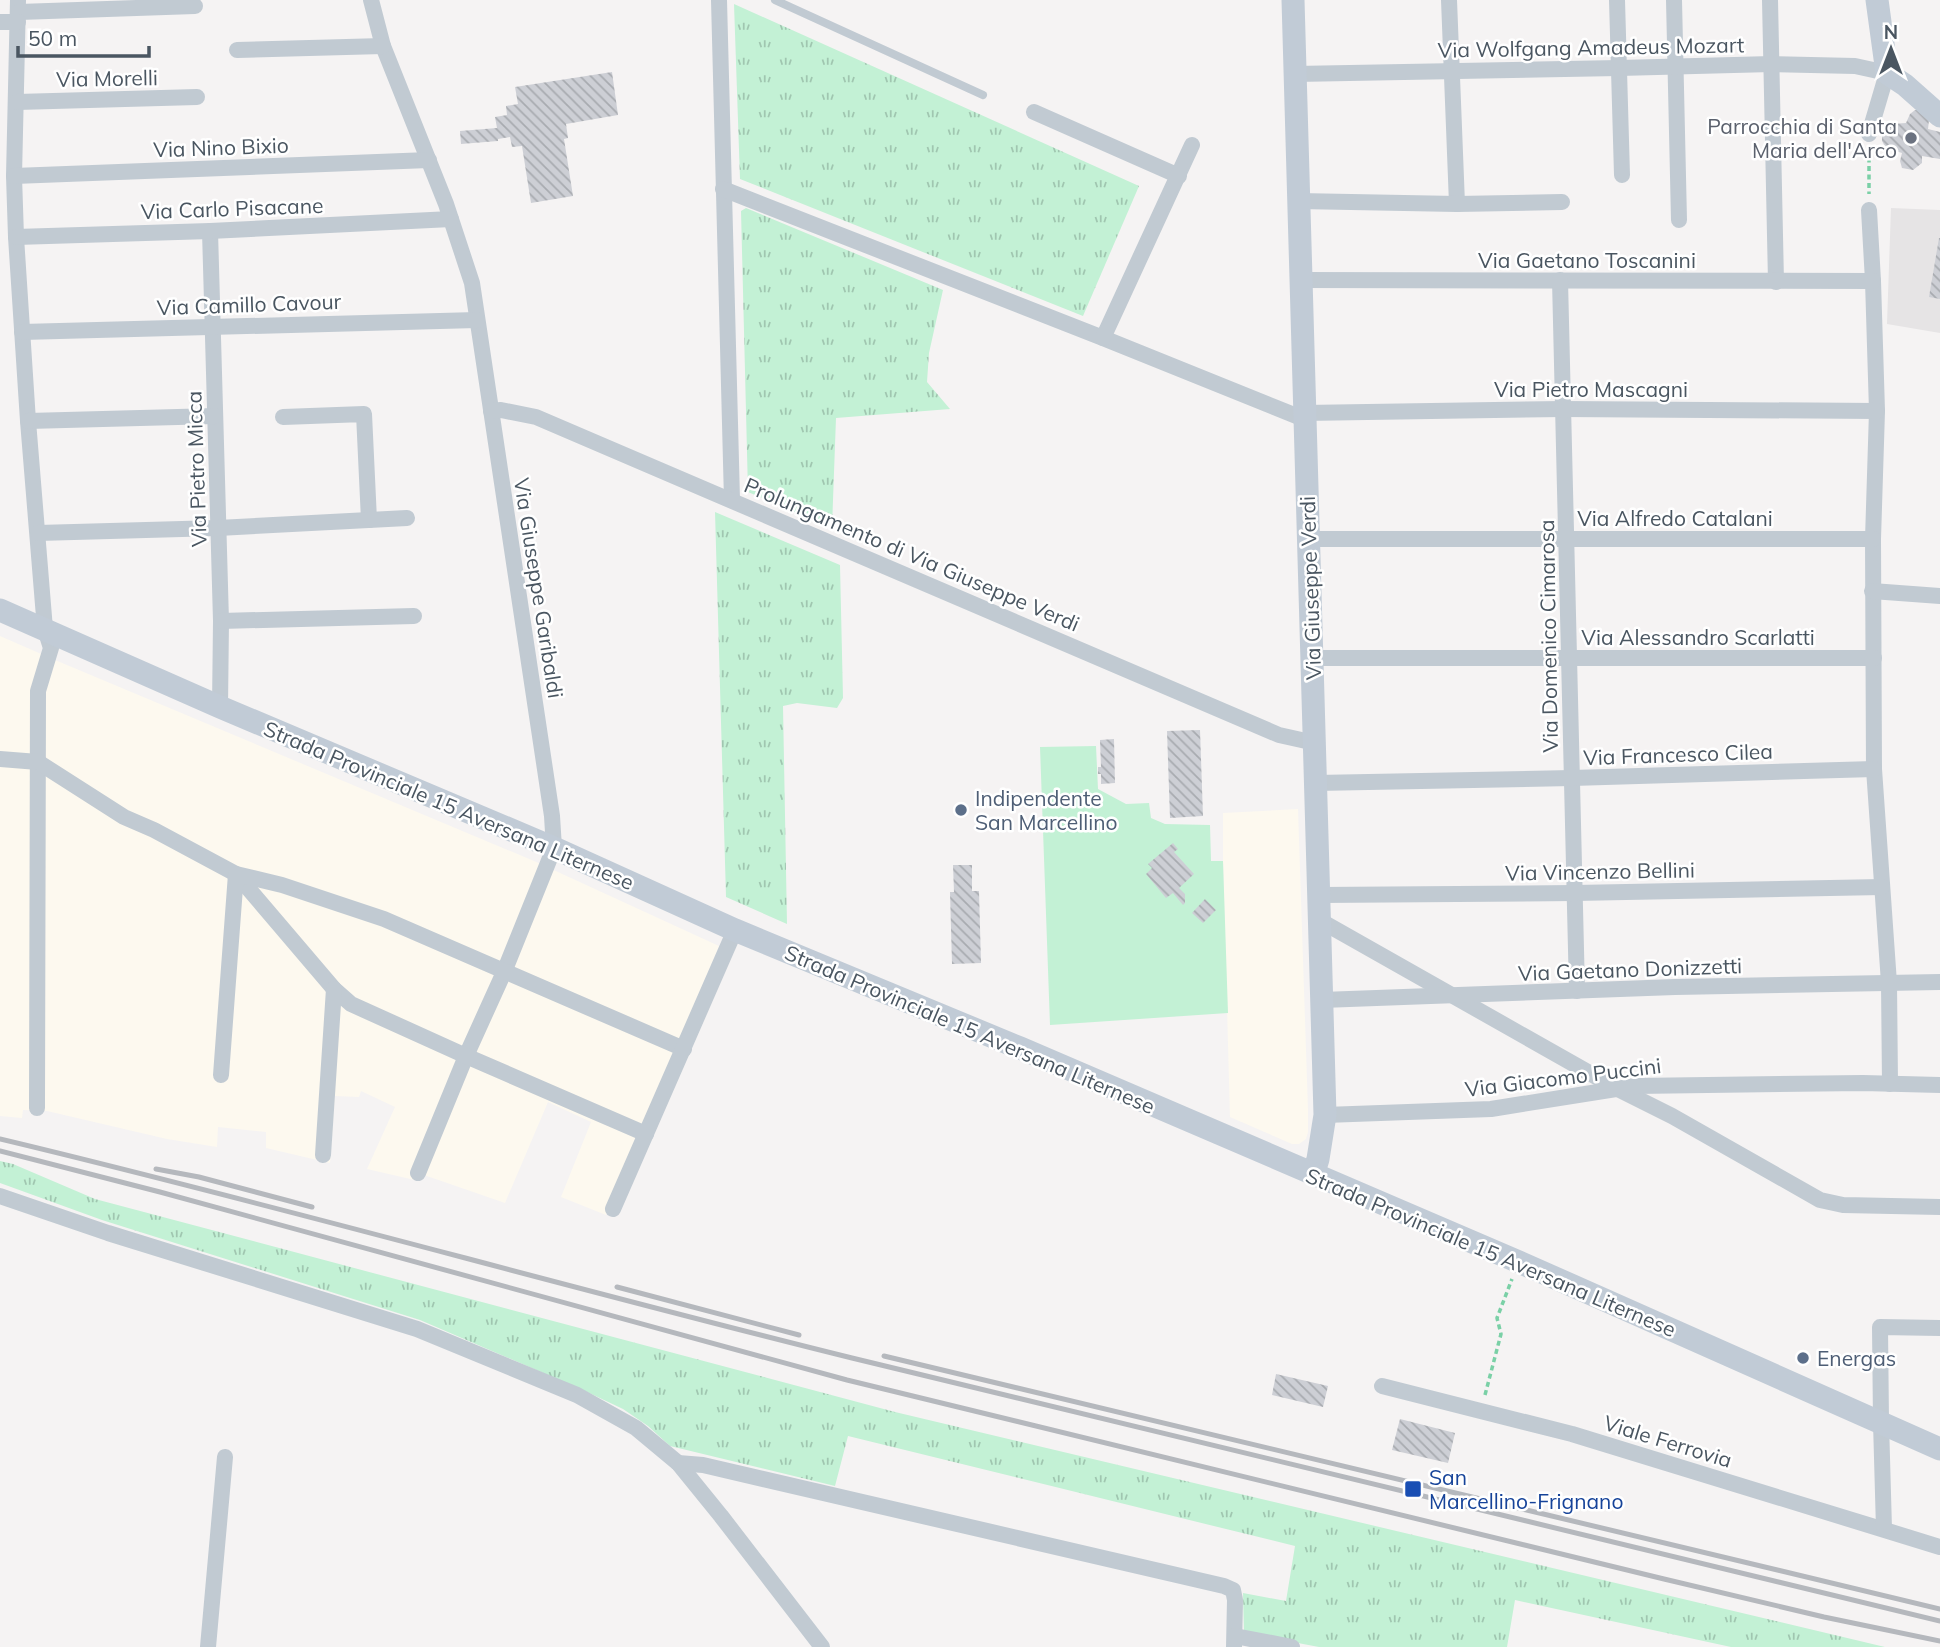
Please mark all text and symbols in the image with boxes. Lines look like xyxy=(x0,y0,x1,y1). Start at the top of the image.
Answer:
scale bar xyxy=(18,14,149,58)
north arrow xyxy=(1856,14,1926,84)
text: N xyxy=(1884,20,1898,44)
text: 50 m xyxy=(28,25,77,51)
street label: Via Wolfgang Amadeus Mozart xyxy=(1437,31,1745,63)
street label: Via Morelli xyxy=(56,64,158,92)
place label: Parrocchia di Santa Maria dell'Arco xyxy=(1707,113,1897,163)
marker: Parrocchia di Santa Maria dell'Arco xyxy=(1903,130,1919,146)
street label: Via Nino Bixio xyxy=(153,132,289,162)
street label: Via Carlo Pisacane xyxy=(140,192,324,224)
street label: Via Gaetano Toscanini xyxy=(1478,247,1696,273)
street label: Via Camillo Cavour xyxy=(156,288,342,320)
street label: Via Pietro Mascagni xyxy=(1494,376,1688,402)
street label: Via Pietro Micca xyxy=(180,390,212,548)
street label: Prolungamento di Via Giuseppe Verdi xyxy=(740,471,1084,637)
street label: Via Giuseppe Garibaldi xyxy=(509,476,569,700)
street label: Via Giuseppe Verdi xyxy=(1294,496,1326,680)
street label: Via Alfredo Catalani xyxy=(1577,505,1773,531)
street label: Via Domenico Cimarosa xyxy=(1533,519,1563,753)
street label: Via Alessandro Scarlatti xyxy=(1581,624,1815,650)
street label: Strada Provinciale 15 Aversana Liternese xyxy=(260,715,638,895)
street label: Via Francesco Cilea xyxy=(1583,738,1773,770)
place label: Indipendente San Marcellino xyxy=(975,785,1117,835)
marker: Indipendente San Marcellino xyxy=(953,802,969,818)
street label: Via Vincenzo Bellini xyxy=(1505,856,1695,886)
street label: Strada Provinciale 15 Aversana Liternese xyxy=(781,939,1159,1119)
street label: Via Gaetano Donizzetti xyxy=(1517,952,1743,986)
street label: Via Giacomo Puccini xyxy=(1463,1052,1663,1102)
street label: Strada Provinciale 15 Aversana Liternese xyxy=(1302,1162,1680,1342)
place label: Energas xyxy=(1817,1345,1896,1371)
marker: Energas xyxy=(1795,1350,1811,1366)
street label: Viale Ferrovia xyxy=(1601,1409,1735,1473)
place label: San Marcellino-Frignano xyxy=(1429,1464,1623,1514)
marker: San Marcellino-Frignano xyxy=(1403,1479,1423,1499)

